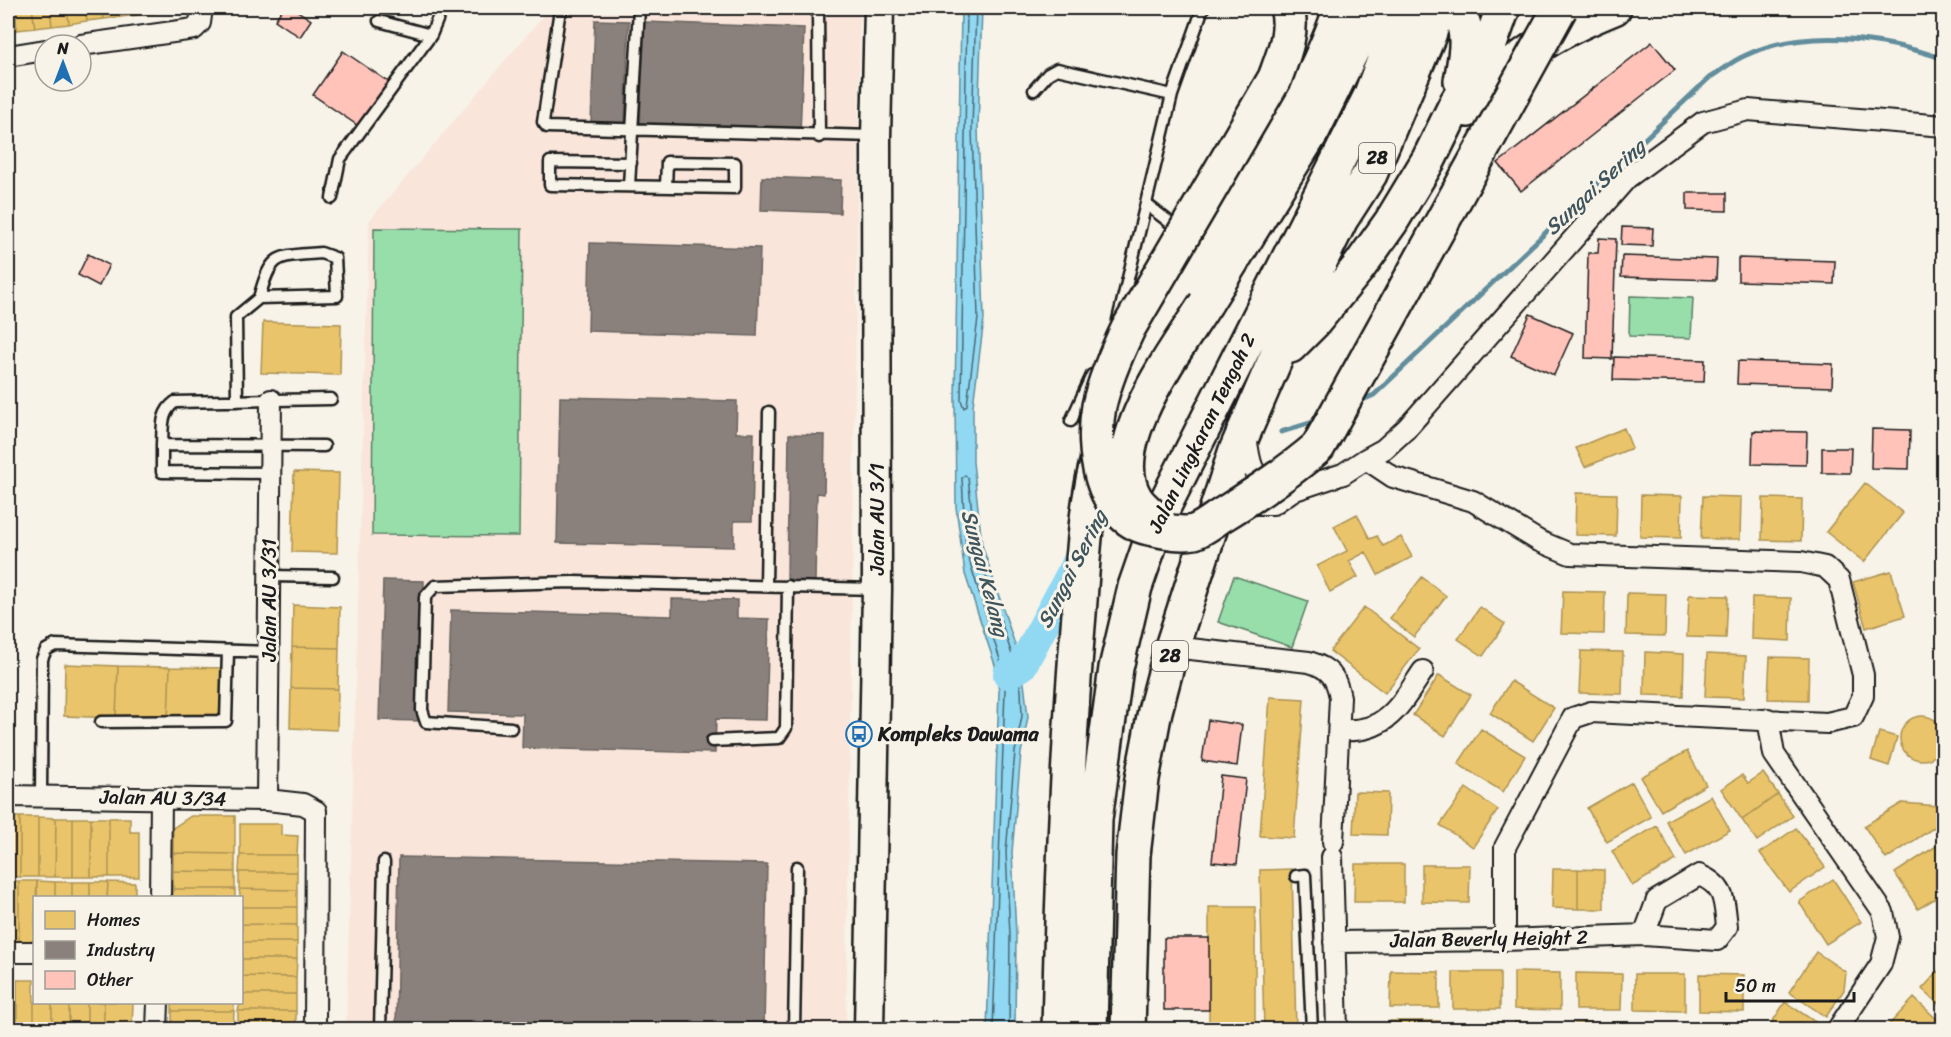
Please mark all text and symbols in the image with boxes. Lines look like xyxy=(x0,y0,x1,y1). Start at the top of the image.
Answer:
north arrow xyxy=(33,33,93,93)
text: N xyxy=(56,34,69,63)
water label: Sungai Sering xyxy=(1535,128,1657,245)
road number: 28 xyxy=(1359,143,1395,173)
street label: Jalan Lingkaran Tengah 2 xyxy=(1138,327,1266,540)
street label: Jalan AU 3/1 xyxy=(860,463,895,576)
water label: Sungai Sering xyxy=(1026,501,1119,635)
water label: Sungai Kelang xyxy=(950,505,1021,643)
street label: Jalan AU 3/31 xyxy=(252,539,287,663)
road number: 28 xyxy=(1152,641,1188,671)
place label: Kompleks Dawama xyxy=(877,717,1039,752)
bus stop icon: Kompleks Dawama xyxy=(844,719,874,749)
street label: Jalan AU 3/34 xyxy=(98,779,227,817)
legend xyxy=(33,896,243,1004)
text: Homes xyxy=(87,904,141,936)
street label: Jalan Beverly Height 2 xyxy=(1389,920,1589,958)
text: Industry xyxy=(86,934,156,966)
text: Other xyxy=(87,964,134,996)
scale bar xyxy=(1726,965,1854,1003)
text: 50 m xyxy=(1735,970,1776,1002)

